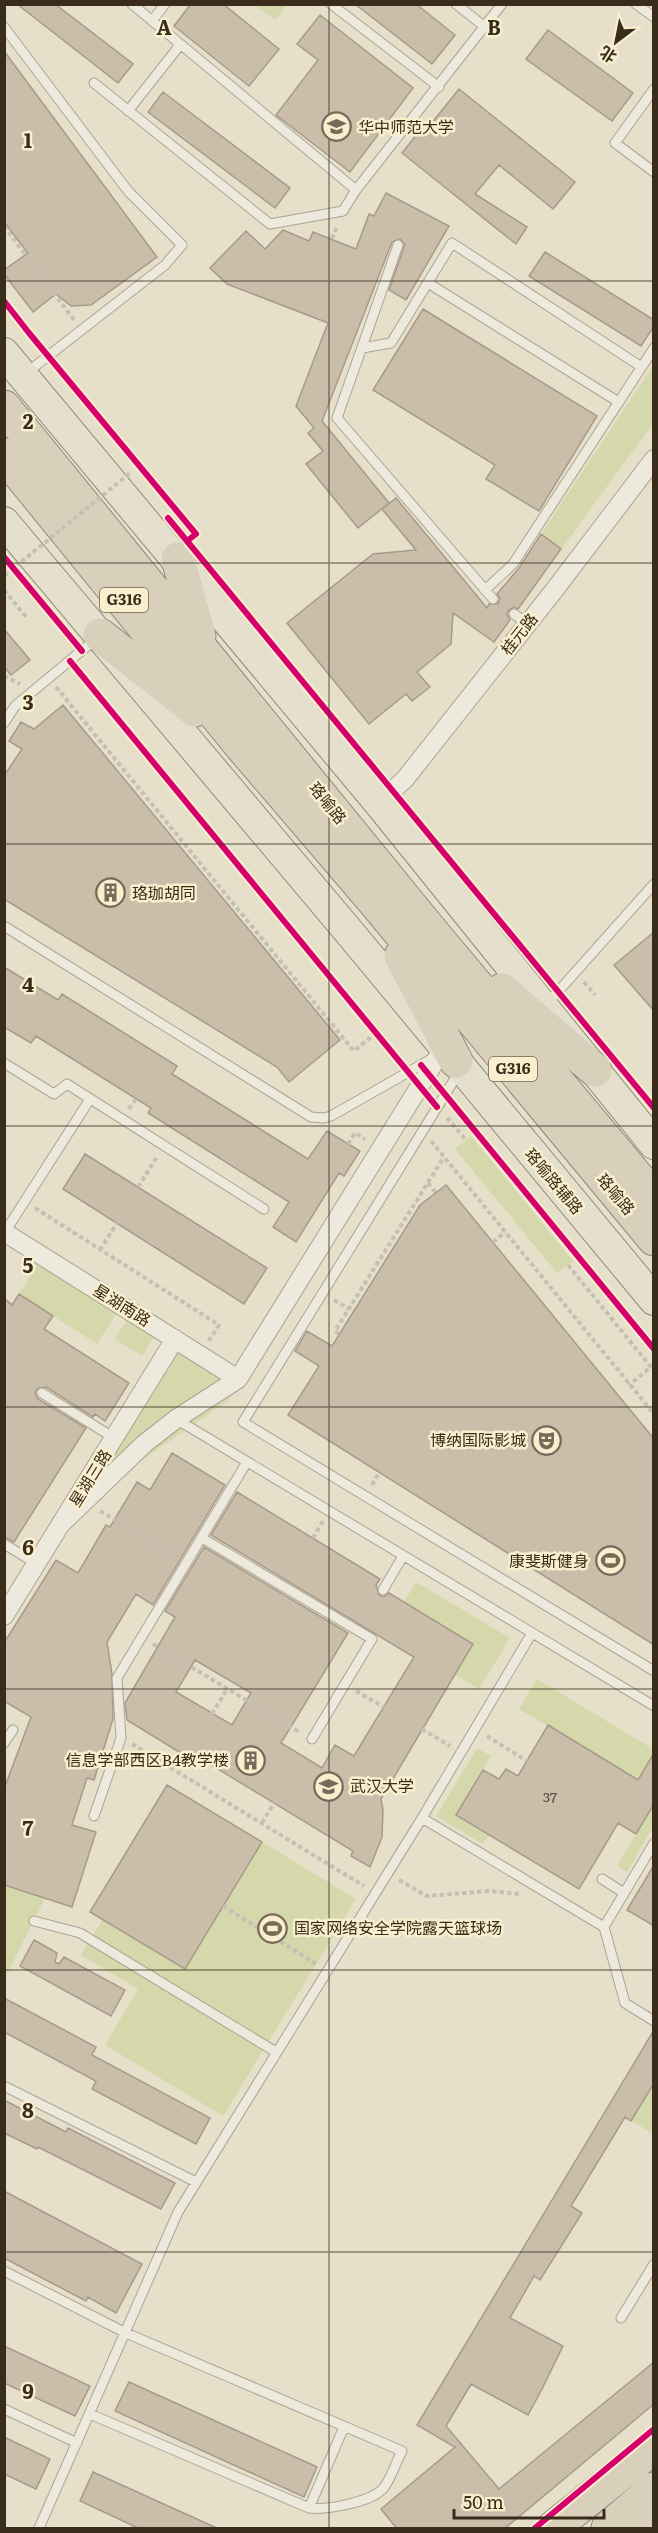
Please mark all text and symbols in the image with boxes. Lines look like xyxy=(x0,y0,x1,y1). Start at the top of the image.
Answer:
text: A xyxy=(156,11,172,41)
text: B xyxy=(487,11,501,41)
north arrow xyxy=(586,12,646,72)
text: 北 xyxy=(594,41,621,70)
school or university icon: 华中师范大学 xyxy=(321,111,353,143)
place label: 华中师范大学 xyxy=(358,114,454,138)
text: 1 xyxy=(24,124,32,154)
text: 2 xyxy=(23,405,34,435)
road number: G316 xyxy=(100,588,148,612)
street label: 桂元路 xyxy=(494,607,542,660)
text: 3 xyxy=(22,686,34,716)
street label: 珞喻路 xyxy=(304,776,353,829)
building icon: 珞珈胡同 xyxy=(95,877,127,909)
place label: 珞珈胡同 xyxy=(132,880,196,904)
text: 4 xyxy=(22,968,34,998)
road number: G316 xyxy=(489,1057,537,1081)
street label: 珞喻路辅路 xyxy=(520,1142,590,1219)
street label: 珞喻路 xyxy=(592,1167,641,1219)
text: 5 xyxy=(23,1249,34,1279)
street label: 星湖南路 xyxy=(89,1277,156,1331)
theatre icon: 博纳国际影城 xyxy=(531,1424,563,1456)
place label: 博纳国际影城 xyxy=(430,1427,526,1451)
street label: 星湖三路 xyxy=(62,1444,116,1511)
text: 6 xyxy=(22,1531,34,1561)
sports icon: 康斐斯健身 xyxy=(594,1545,626,1577)
place label: 康斐斯健身 xyxy=(509,1548,589,1572)
building icon: 信息学部西区B4教学楼 xyxy=(234,1744,266,1776)
place label: 信息学部西区B4教学楼 xyxy=(66,1747,229,1771)
school or university icon: 武汉大学 xyxy=(313,1770,345,1802)
place label: 武汉大学 xyxy=(350,1773,414,1797)
house number: 37 xyxy=(543,1786,557,1806)
text: 7 xyxy=(23,1812,34,1842)
sports icon: 国家网络安全学院露天篮球场 xyxy=(257,1912,289,1944)
place label: 国家网络安全学院露天篮球场 xyxy=(294,1915,502,1939)
text: 8 xyxy=(22,2094,34,2124)
text: 9 xyxy=(22,2375,34,2405)
scale bar xyxy=(454,2482,604,2520)
text: 50 m xyxy=(463,2488,504,2515)

